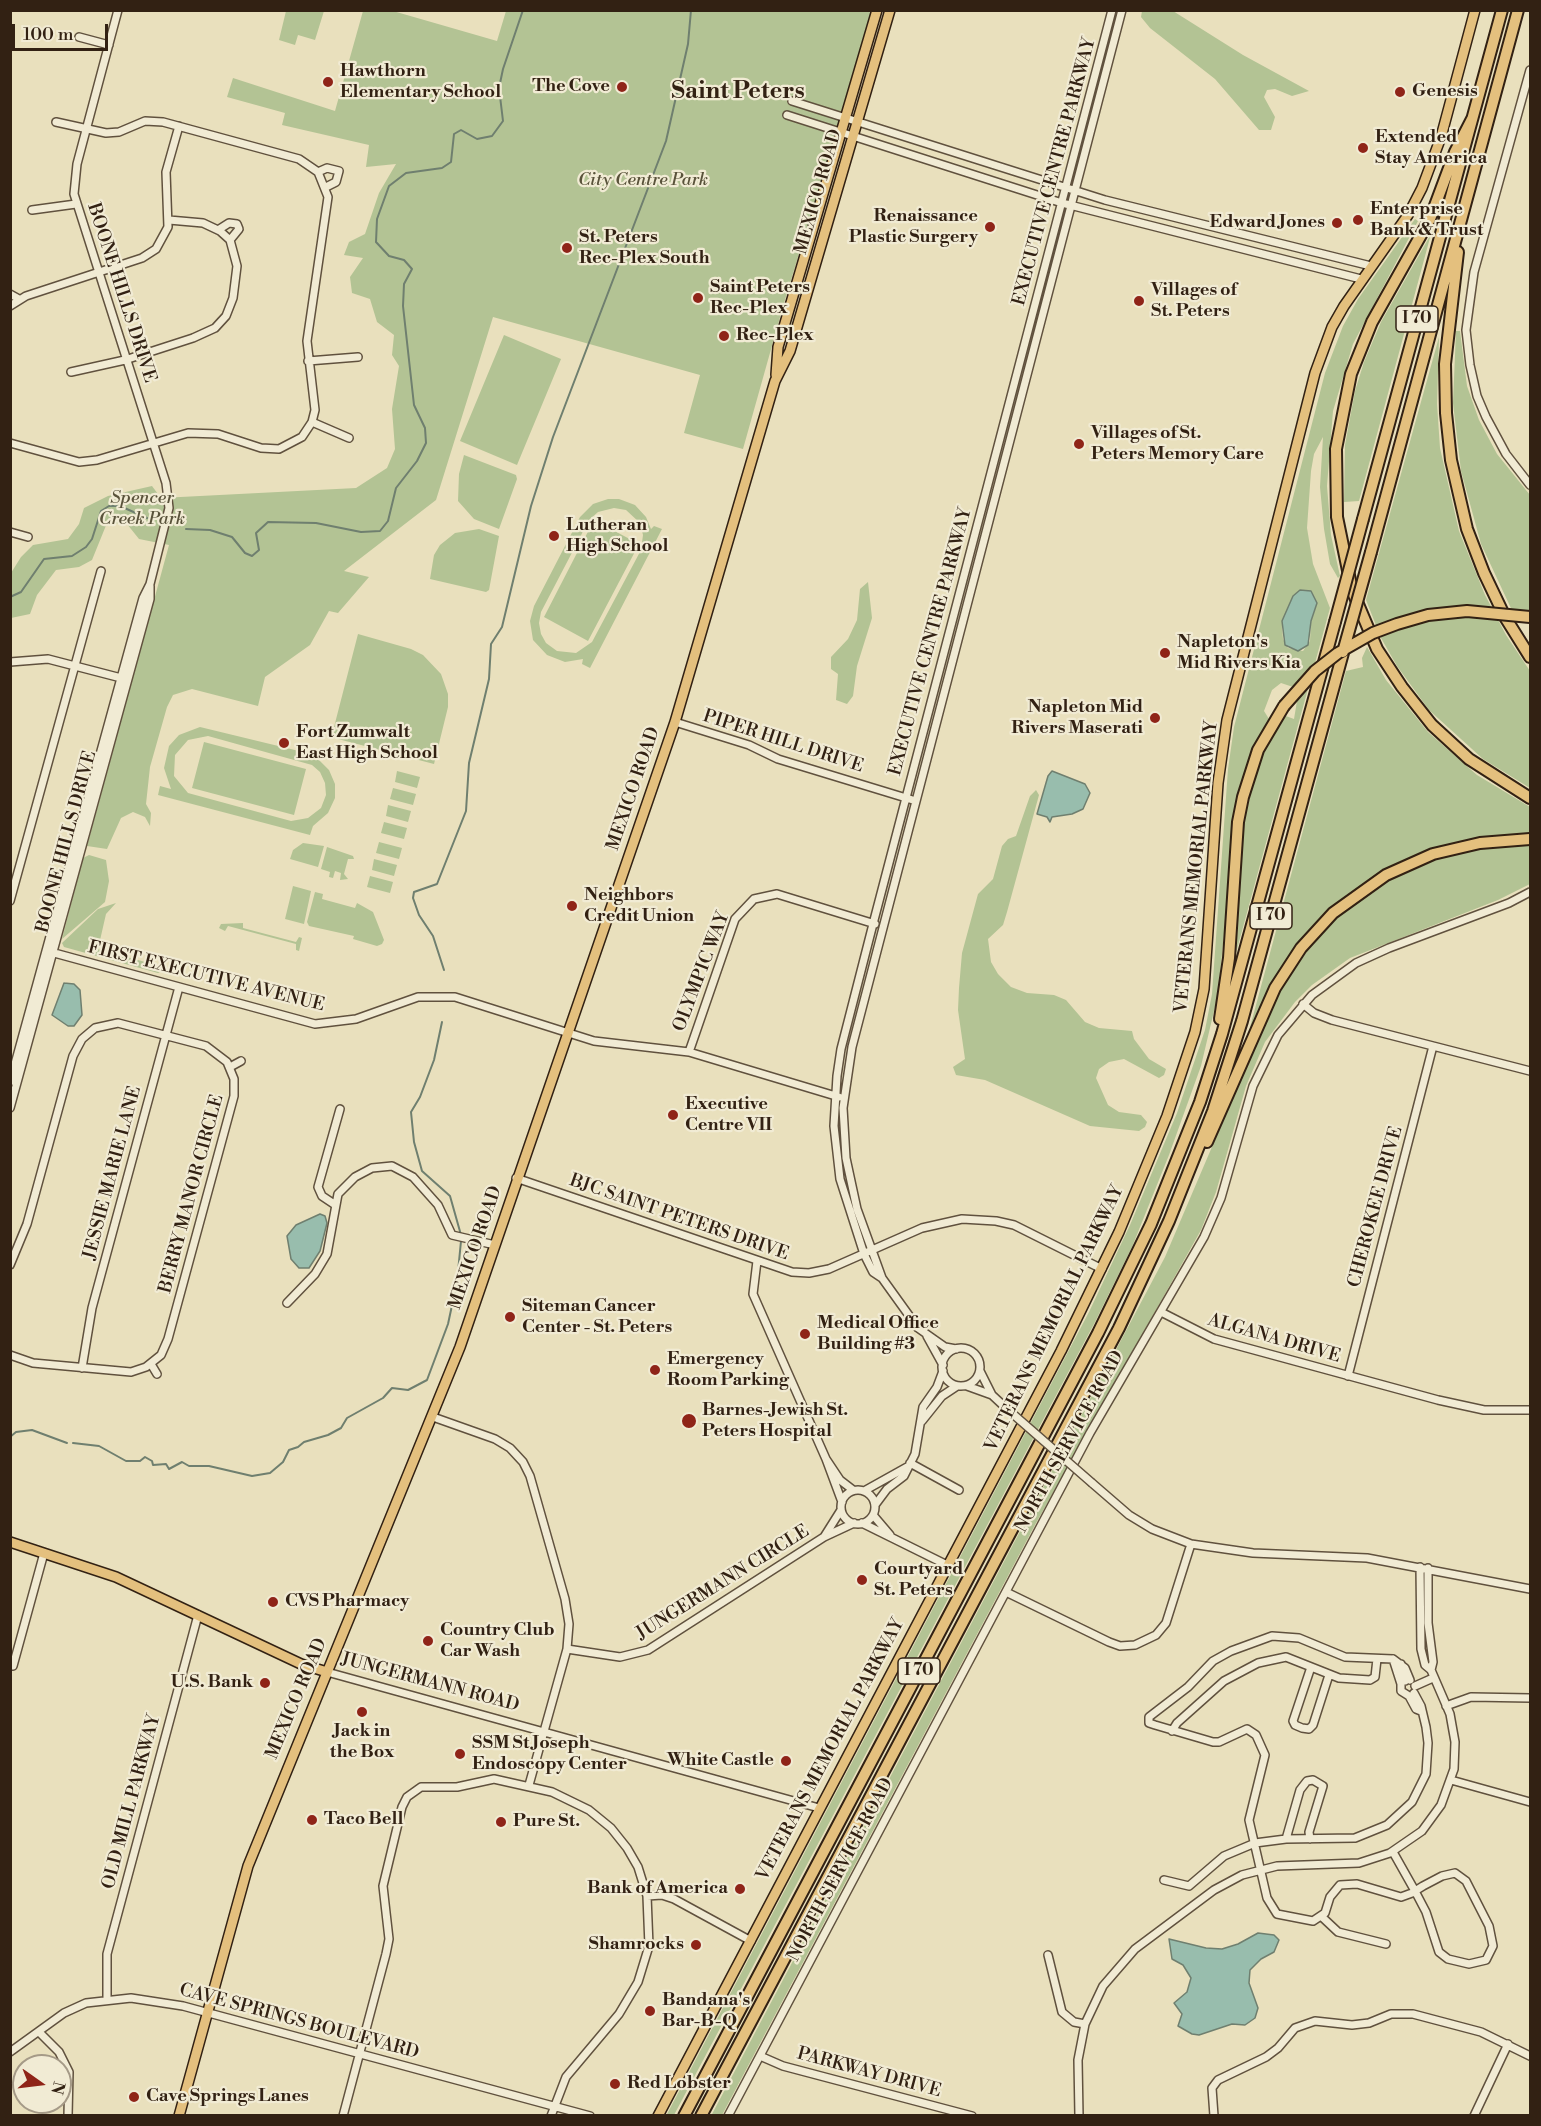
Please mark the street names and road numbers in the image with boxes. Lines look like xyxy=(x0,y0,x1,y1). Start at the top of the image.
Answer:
street label: EXECUTIVE CENTRE PARKWAY xyxy=(1009,36,1101,308)
street label: MEXICO ROAD xyxy=(791,127,847,257)
street label: BOONE HILLS DRIVE xyxy=(82,201,160,385)
road number: I 70 xyxy=(1396,306,1438,332)
street label: EXECUTIVE CENTRE PARKWAY xyxy=(885,506,977,778)
street label: PIPER HILL DRIVE xyxy=(700,706,866,778)
street label: VETERANS MEMORIAL PARKWAY xyxy=(1171,720,1223,1014)
street label: MEXICO ROAD xyxy=(603,724,665,854)
street label: BOONE HILLS DRIVE xyxy=(32,749,102,935)
road number: I 70 xyxy=(1250,903,1292,929)
street label: OLYMPIC WAY xyxy=(669,909,735,1035)
street label: FIRST EXECUTIVE AVENUE xyxy=(85,937,327,1017)
street label: JESSIE MARIE LANE xyxy=(79,1084,147,1262)
street label: BERRY MANOR CIRCLE xyxy=(155,1092,229,1296)
street label: CHEROKEE DRIVE xyxy=(1344,1124,1408,1290)
street label: BJC SAINT PETERS DRIVE xyxy=(567,1170,791,1266)
street label: VETERANS MEMORIAL PARKWAY xyxy=(981,1182,1129,1456)
street label: MEXICO ROAD xyxy=(445,1183,507,1313)
street label: ALGANA DRIVE xyxy=(1205,1310,1343,1368)
street label: NORTH SERVICE ROAD xyxy=(1011,1347,1129,1537)
street label: JUNGERMANN CIRCLE xyxy=(633,1521,813,1645)
street label: VETERANS MEMORIAL PARKWAY xyxy=(753,1615,909,1885)
street label: MEXICO ROAD xyxy=(262,1635,332,1763)
street label: JUNGERMANN ROAD xyxy=(339,1649,521,1717)
road number: I 70 xyxy=(898,1658,940,1684)
street label: OLD MILL PARKWAY xyxy=(98,1712,166,1892)
street label: NORTH SERVICE ROAD xyxy=(783,1775,899,1965)
street label: CAVE SPRINGS BOULEVARD xyxy=(177,1980,421,2064)
street label: PARKWAY DRIVE xyxy=(795,2043,943,2103)

